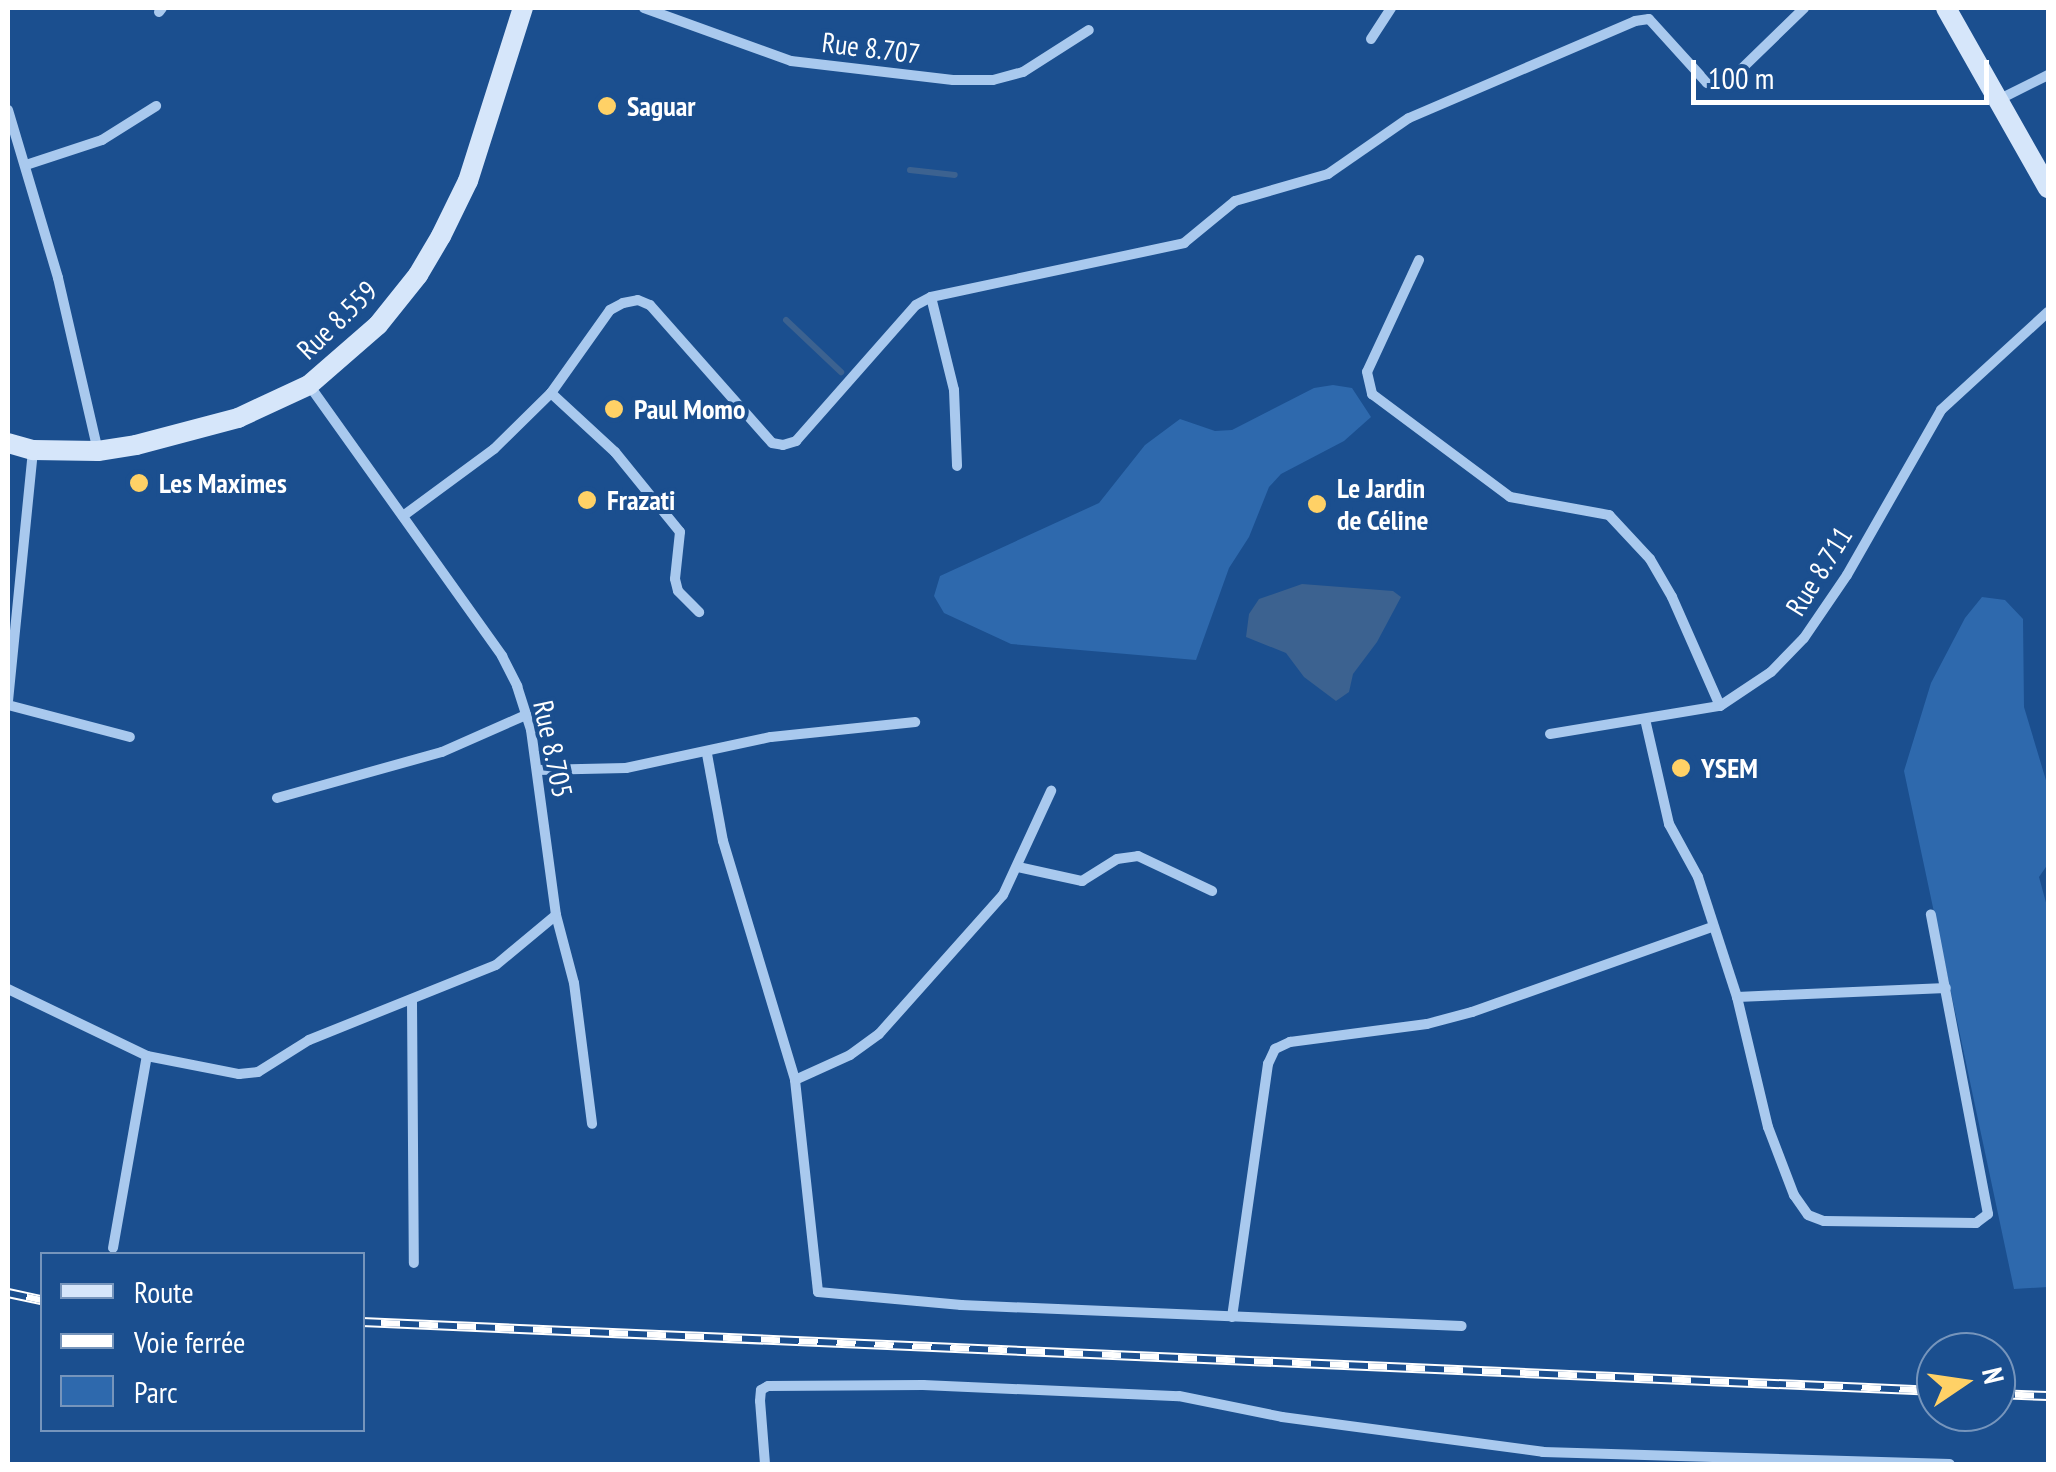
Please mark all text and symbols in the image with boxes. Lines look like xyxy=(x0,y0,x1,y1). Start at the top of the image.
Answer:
street label: Rue 8.707 xyxy=(820,25,922,71)
scale bar xyxy=(1696,40,1994,102)
text: 100 m xyxy=(1708,58,1774,97)
place label: Saguar xyxy=(627,89,696,123)
marker: Saguar xyxy=(596,95,618,117)
street label: Rue 8.559 xyxy=(290,274,384,366)
place label: Paul Momo xyxy=(634,392,745,426)
marker: Paul Momo xyxy=(603,398,625,420)
place label: Les Maximes xyxy=(159,466,287,500)
place label: Le Jardin de Céline xyxy=(1337,471,1429,537)
marker: Les Maximes xyxy=(128,472,150,494)
place label: Frazati xyxy=(607,483,675,517)
marker: Frazati xyxy=(576,489,598,511)
marker: Le Jardin de Céline xyxy=(1306,493,1328,515)
street label: Rue 8.711 xyxy=(1779,520,1859,622)
street label: Rue 8.705 xyxy=(526,697,580,801)
place label: YSEM xyxy=(1701,751,1758,785)
marker: YSEM xyxy=(1670,757,1692,779)
legend xyxy=(40,1252,365,1432)
text: Route xyxy=(134,1272,194,1311)
text: Voie ferrée xyxy=(134,1322,245,1361)
north arrow xyxy=(1916,1332,2016,1432)
text: N xyxy=(1974,1364,2013,1387)
text: Parc xyxy=(134,1372,178,1411)

